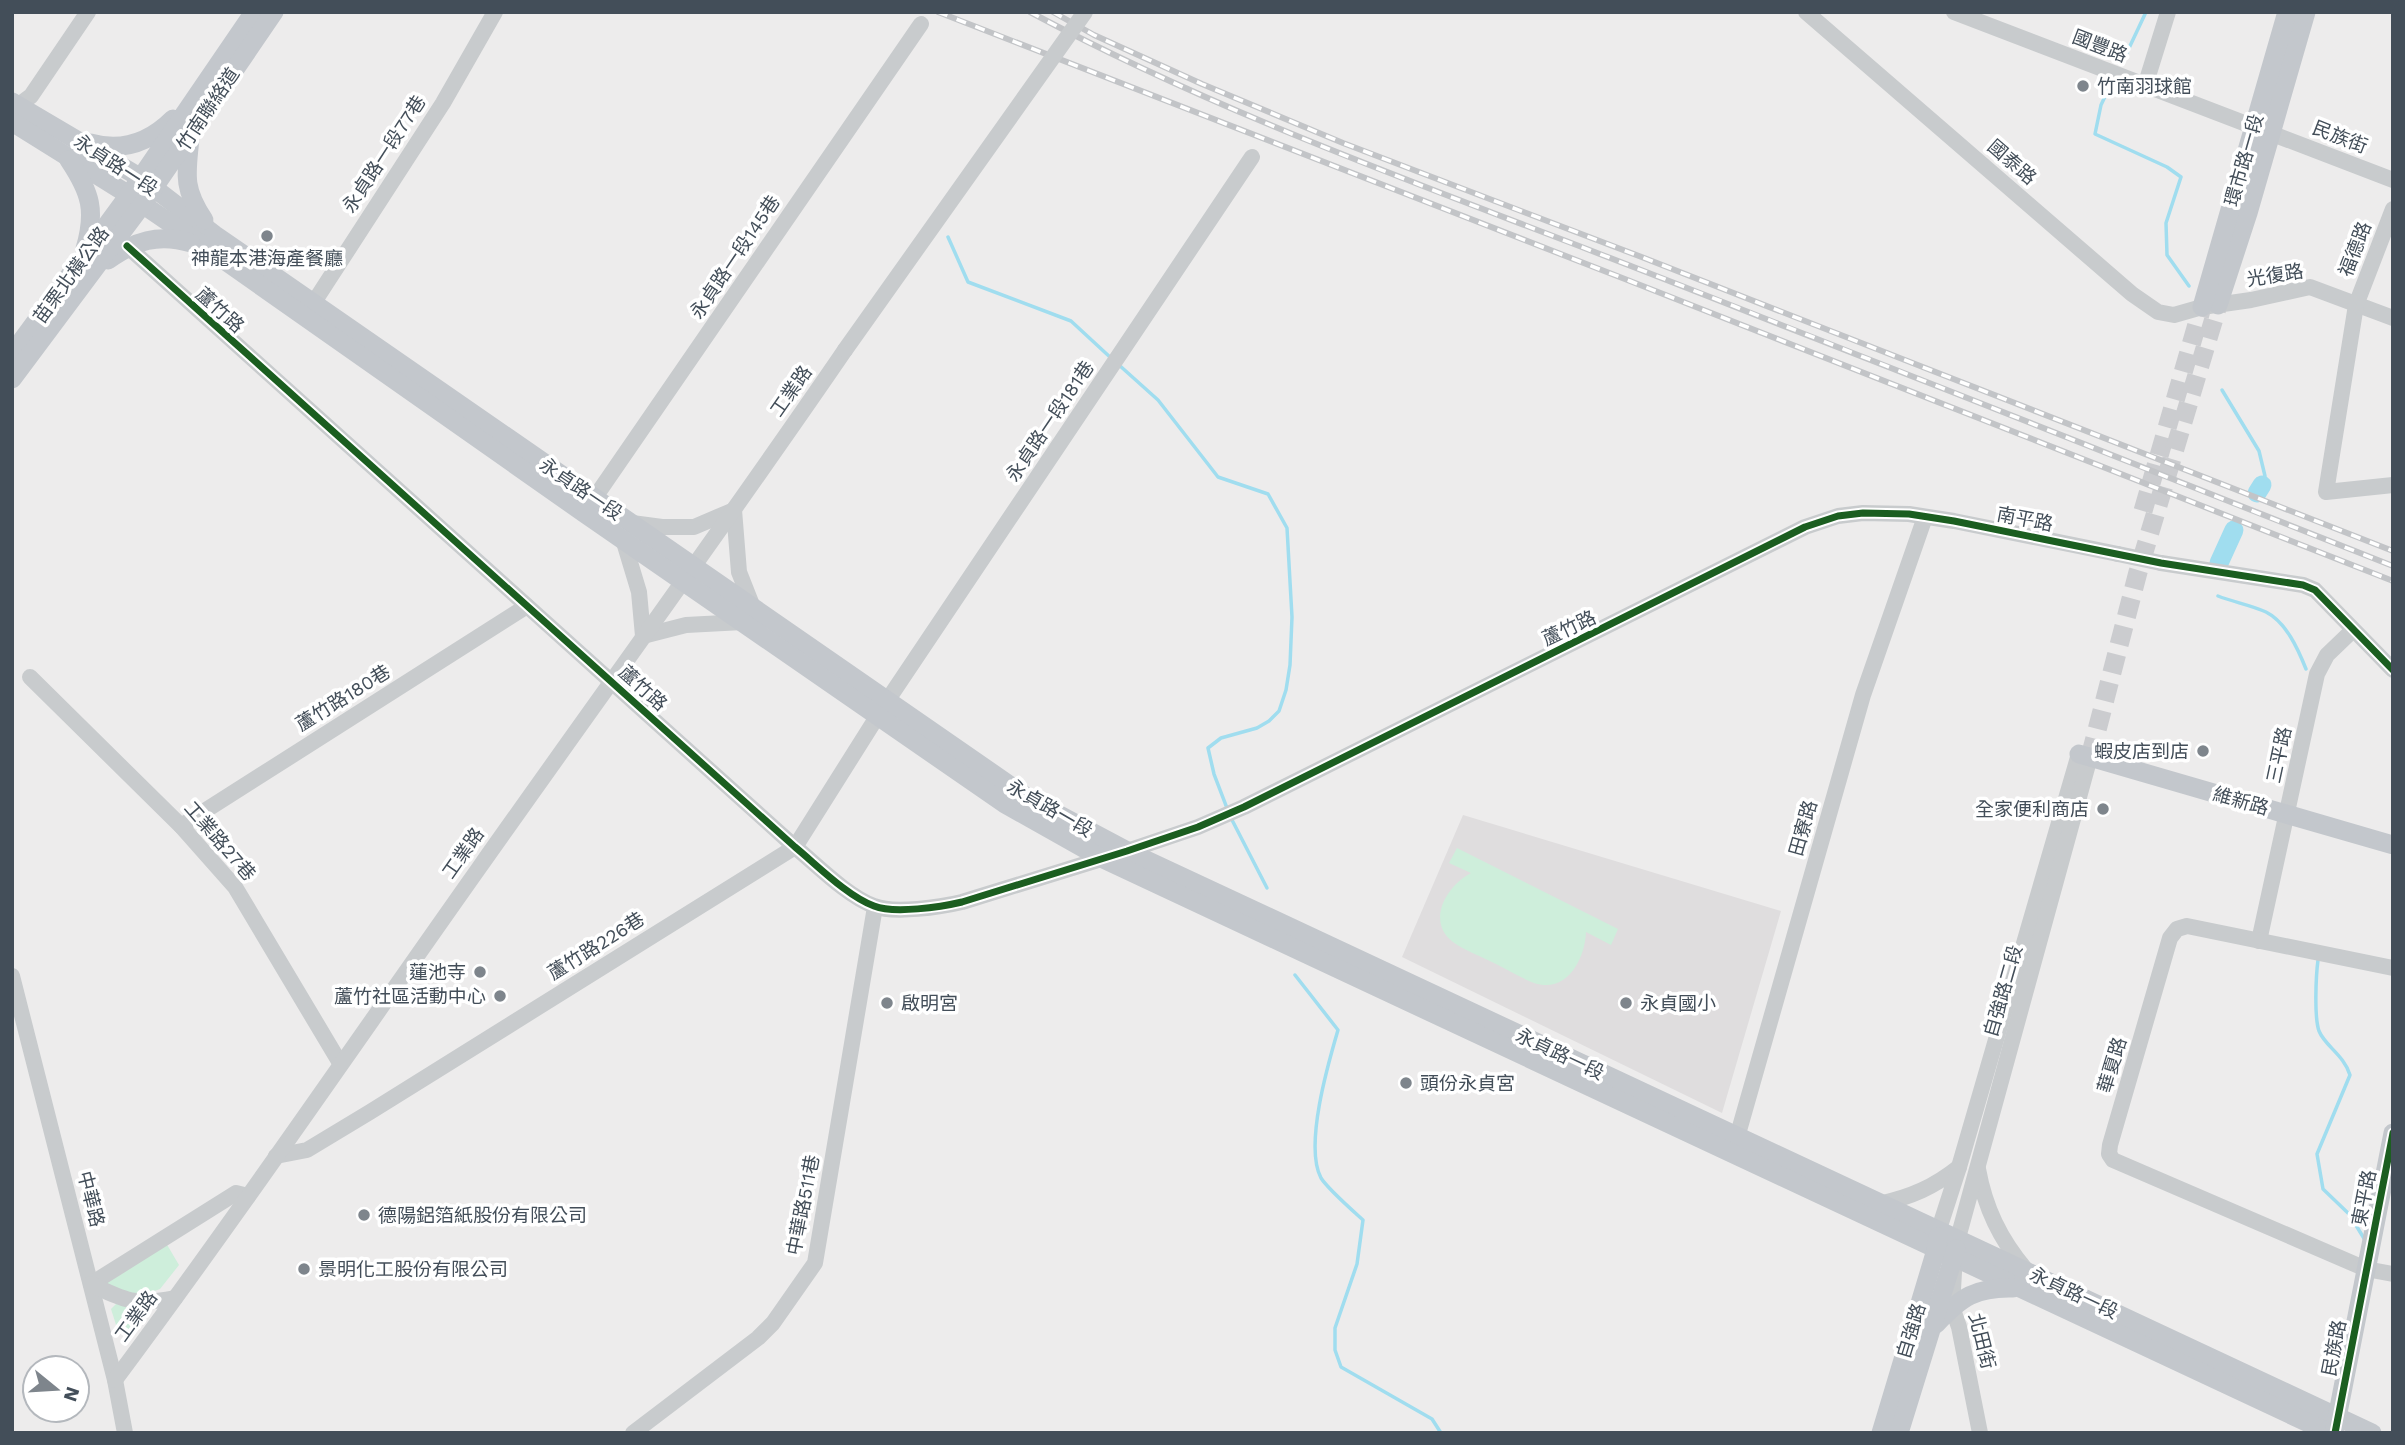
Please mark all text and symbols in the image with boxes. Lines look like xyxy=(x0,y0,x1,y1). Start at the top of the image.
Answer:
street label: 國豐路 xyxy=(2069,25,2131,67)
street label: 竹南聯絡道 xyxy=(172,63,244,155)
place label: 竹南羽球館 xyxy=(2097,75,2192,98)
marker: 竹南羽球館 xyxy=(2075,78,2091,94)
street label: 永貞路一段77巷 xyxy=(338,91,430,217)
street label: 環市路一段 xyxy=(2220,111,2268,209)
street label: 民族街 xyxy=(2309,116,2371,158)
street label: 永貞路一段 xyxy=(70,129,162,201)
street label: 國泰路 xyxy=(1983,135,2041,189)
street label: 永貞路一段145巷 xyxy=(685,191,785,323)
street label: 福德路 xyxy=(2334,218,2376,280)
street label: 苗栗北橫公路 xyxy=(28,222,114,328)
marker: 神龍本港海產餐廳 xyxy=(259,228,275,244)
place label: 神龍本港海產餐廳 xyxy=(191,247,343,270)
street label: 光復路 xyxy=(2245,259,2305,291)
street label: 蘆竹路 xyxy=(191,282,249,338)
street label: 永貞路一段181巷 xyxy=(1001,356,1099,486)
street label: 工業路 xyxy=(765,361,817,421)
street label: 永貞路一段 xyxy=(535,453,627,525)
street label: 南平路 xyxy=(1995,502,2055,536)
street label: 蘆竹路 xyxy=(1538,606,1600,650)
street label: 蘆竹路180巷 xyxy=(292,660,394,736)
street label: 蘆竹路 xyxy=(614,660,672,716)
street label: 三平路 xyxy=(2262,725,2296,785)
place label: 蝦皮店到店 xyxy=(2094,740,2189,763)
marker: 蝦皮店到店 xyxy=(2195,743,2211,759)
street label: 永貞路一段 xyxy=(1003,774,1097,842)
street label: 維新路 xyxy=(2210,782,2272,820)
street label: 工業路27巷 xyxy=(179,797,261,885)
street label: 田寮路 xyxy=(1784,797,1822,859)
place label: 全家便利商店 xyxy=(1975,798,2089,821)
marker: 全家便利商店 xyxy=(2095,801,2111,817)
street label: 工業路 xyxy=(437,823,489,883)
street label: 蘆竹路226巷 xyxy=(543,907,649,985)
street label: 自強路二段 xyxy=(1979,942,2027,1040)
place label: 蓮池寺 xyxy=(409,961,466,984)
marker: 蓮池寺 xyxy=(472,964,488,980)
place label: 蘆竹社區活動中心 xyxy=(334,985,486,1008)
marker: 蘆竹社區活動中心 xyxy=(492,988,508,1004)
place label: 啟明宮 xyxy=(901,992,958,1015)
place label: 永貞國小 xyxy=(1640,992,1716,1015)
marker: 啟明宮 xyxy=(879,995,895,1011)
marker: 永貞國小 xyxy=(1618,995,1634,1011)
street label: 永貞路一段 xyxy=(1512,1023,1608,1085)
street label: 華夏路 xyxy=(2093,1034,2131,1096)
place label: 頭份永貞宮 xyxy=(1420,1072,1515,1095)
marker: 頭份永貞宮 xyxy=(1398,1075,1414,1091)
street label: 中華路511巷 xyxy=(782,1153,824,1257)
street label: 東平路 xyxy=(2347,1168,2381,1228)
street label: 中華路 xyxy=(73,1169,109,1229)
place label: 德陽鋁箔紙股份有限公司 xyxy=(378,1204,587,1227)
marker: 德陽鋁箔紙股份有限公司 xyxy=(356,1207,372,1223)
place label: 景明化工股份有限公司 xyxy=(318,1258,508,1281)
marker: 景明化工股份有限公司 xyxy=(296,1261,312,1277)
street label: 永貞路一段 xyxy=(2026,1262,2122,1324)
street label: 工業路 xyxy=(110,1286,162,1346)
street label: 自強路 xyxy=(1892,1300,1930,1362)
street label: 北田街 xyxy=(1964,1311,2000,1371)
street label: 民族路 xyxy=(2317,1318,2351,1378)
north arrow xyxy=(21,1354,91,1424)
text: N xyxy=(59,1384,85,1404)

